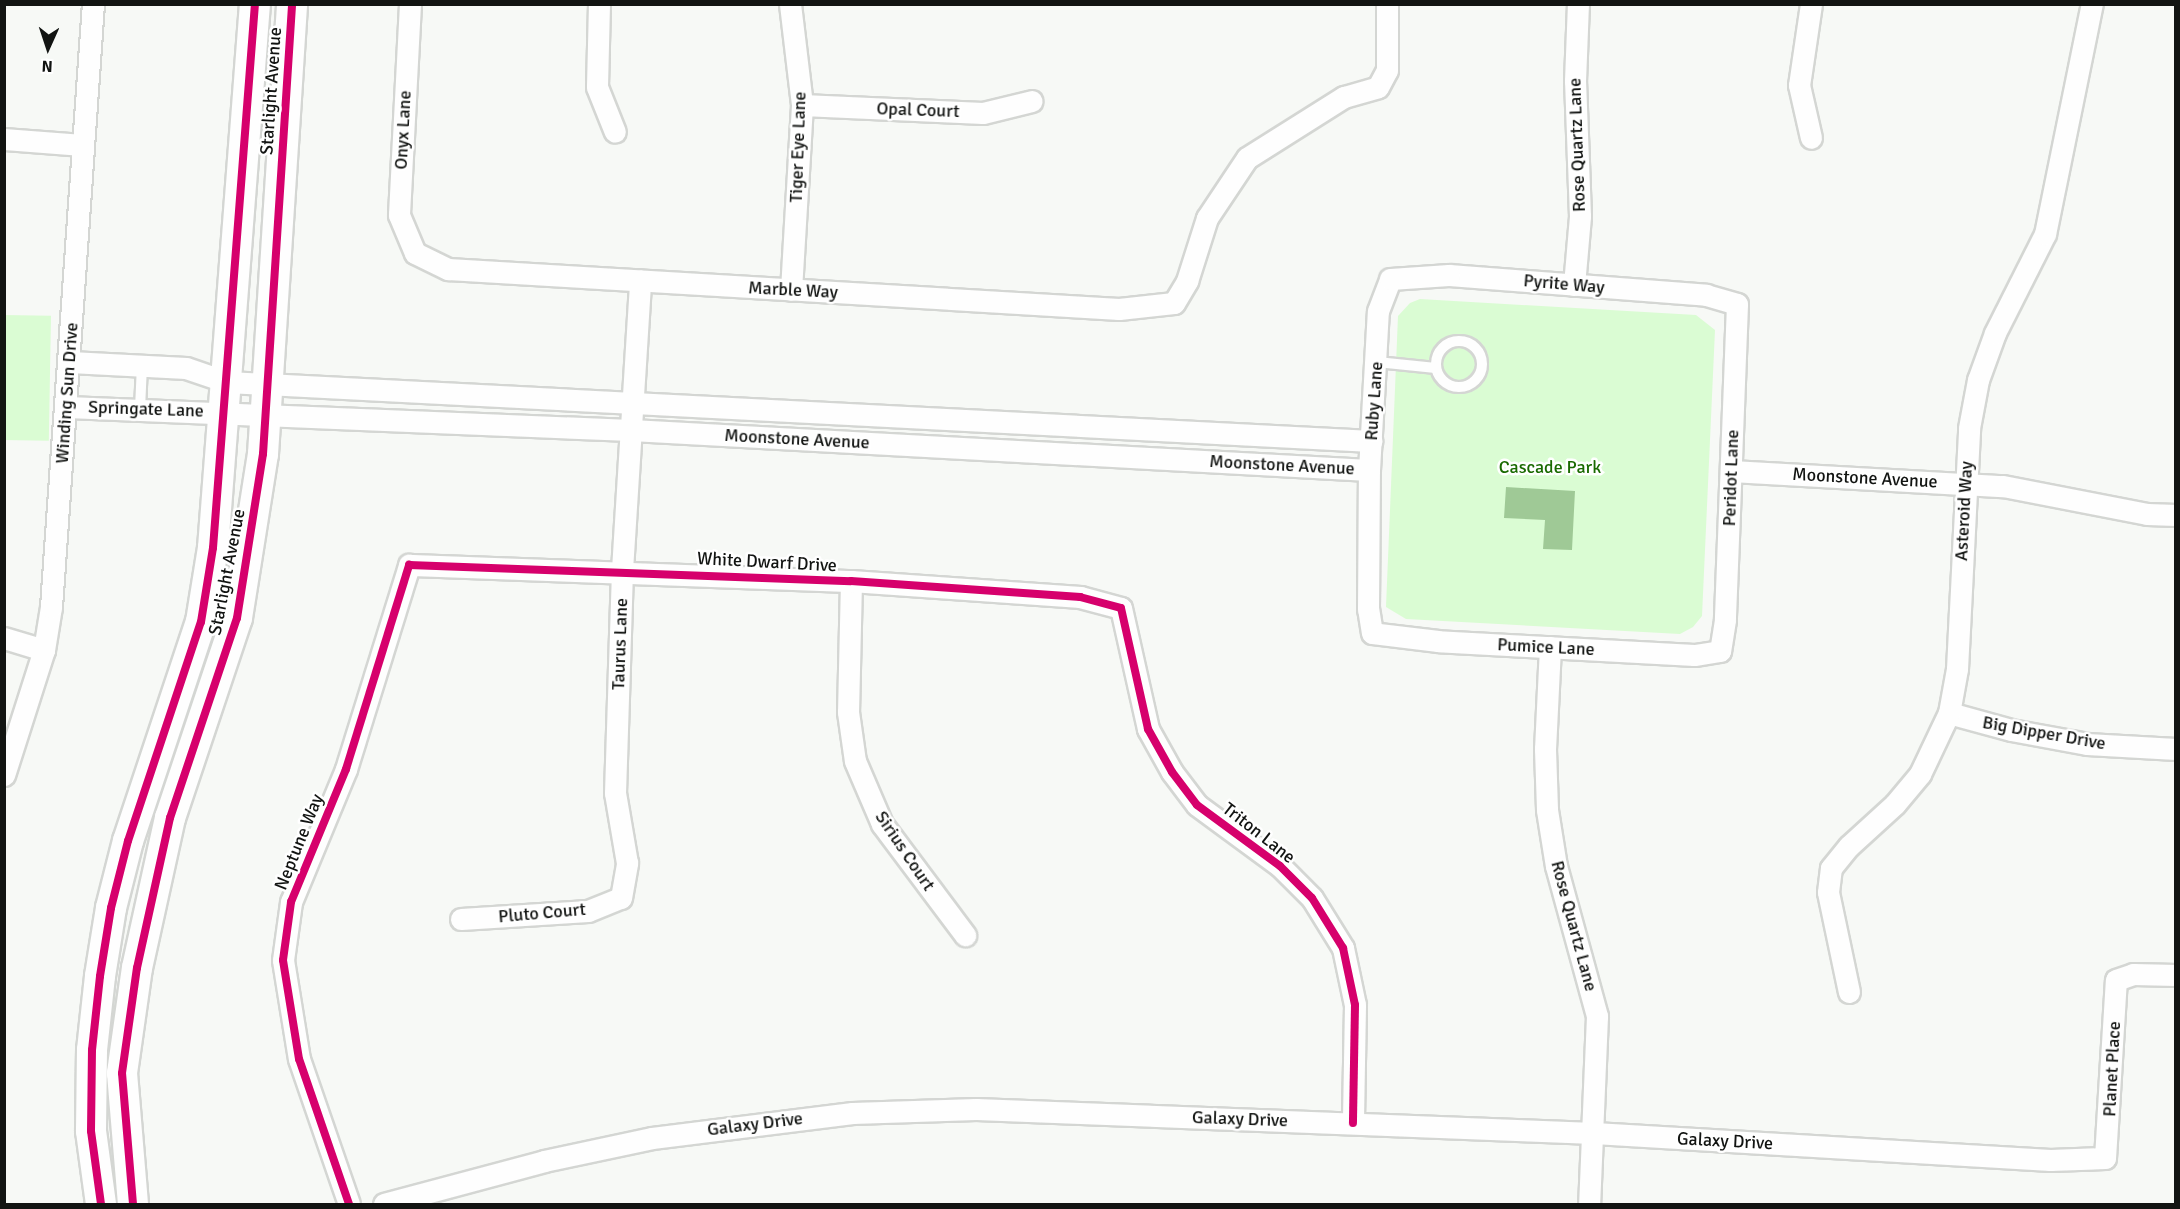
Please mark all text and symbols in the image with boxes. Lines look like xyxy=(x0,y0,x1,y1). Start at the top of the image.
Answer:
north arrow xyxy=(18,18,78,78)
street label: Starlight Avenue xyxy=(256,26,286,156)
text: N xyxy=(41,56,53,76)
street label: Rose Quartz Lane xyxy=(1564,78,1590,212)
street label: Onyx Lane xyxy=(390,90,416,170)
street label: Tiger Eye Lane xyxy=(785,91,811,203)
street label: Opal Court xyxy=(876,98,960,122)
street label: Pyrite Way xyxy=(1523,270,1605,298)
street label: Marble Way xyxy=(748,277,838,303)
street label: Winding Sun Drive xyxy=(51,322,83,464)
street label: Ruby Lane xyxy=(1360,361,1388,441)
street label: Springate Lane xyxy=(88,396,204,422)
street label: Moonstone Avenue xyxy=(724,424,870,454)
street label: Peridot Lane xyxy=(1719,429,1743,527)
street label: Moonstone Avenue xyxy=(1209,450,1355,480)
park label: Cascade Park xyxy=(1499,456,1601,478)
street label: Asteroid Way xyxy=(1951,461,1977,561)
street label: Moonstone Avenue xyxy=(1792,463,1938,493)
street label: Starlight Avenue xyxy=(204,507,250,637)
street label: White Dwarf Drive xyxy=(697,548,837,576)
street label: Taurus Lane xyxy=(608,598,632,690)
street label: Pumice Lane xyxy=(1497,634,1595,660)
street label: Big Dipper Drive xyxy=(1981,712,2107,754)
street label: Neptune Way xyxy=(270,791,328,893)
street label: Triton Lane xyxy=(1218,798,1300,868)
street label: Sirius Court xyxy=(870,807,940,895)
street label: Rose Quartz Lane xyxy=(1546,858,1602,994)
street label: Pluto Court xyxy=(497,898,587,928)
street label: Planet Place xyxy=(2099,1021,2125,1117)
street label: Galaxy Drive xyxy=(706,1107,804,1141)
street label: Galaxy Drive xyxy=(1192,1107,1288,1131)
street label: Galaxy Drive xyxy=(1676,1128,1774,1154)

